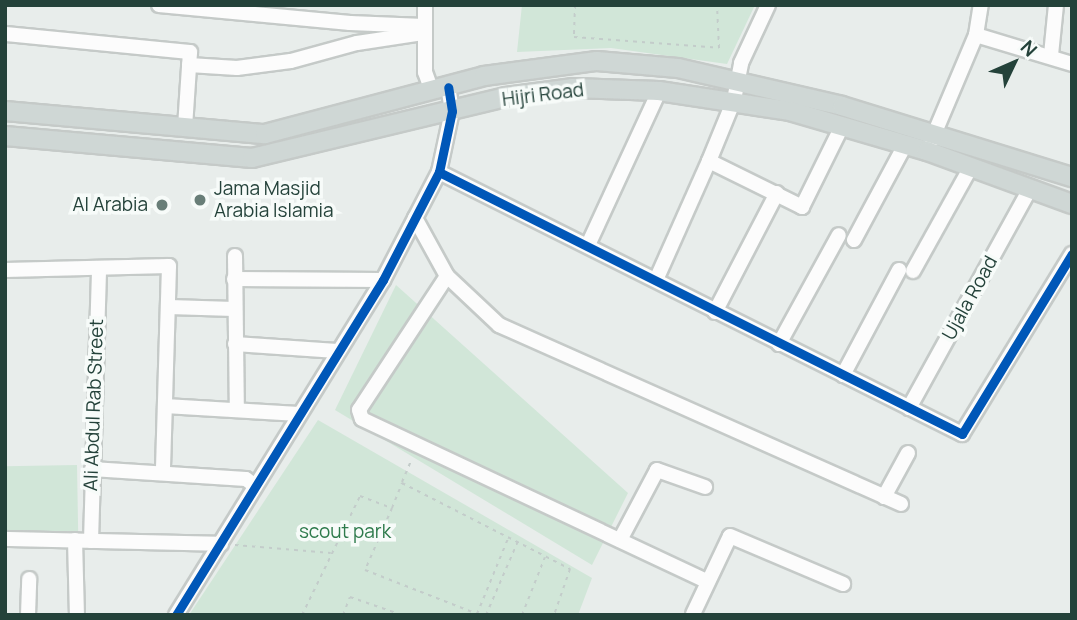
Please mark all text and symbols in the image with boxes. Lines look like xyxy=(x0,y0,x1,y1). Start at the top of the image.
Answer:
north arrow xyxy=(979,28,1049,98)
text: N xyxy=(1015,34,1043,62)
street label: Hijri Road xyxy=(501,79,585,111)
place label: Jama Masjid Arabia Islamia xyxy=(214,178,334,222)
marker: Jama Masjid Arabia Islamia xyxy=(192,192,208,208)
place label: Al Arabia xyxy=(72,194,148,216)
marker: Al Arabia xyxy=(154,197,170,213)
street label: Ujala Road xyxy=(938,252,1002,344)
street label: Ali Abdul Rab Street xyxy=(80,319,108,491)
park label: scout park xyxy=(299,521,391,543)

